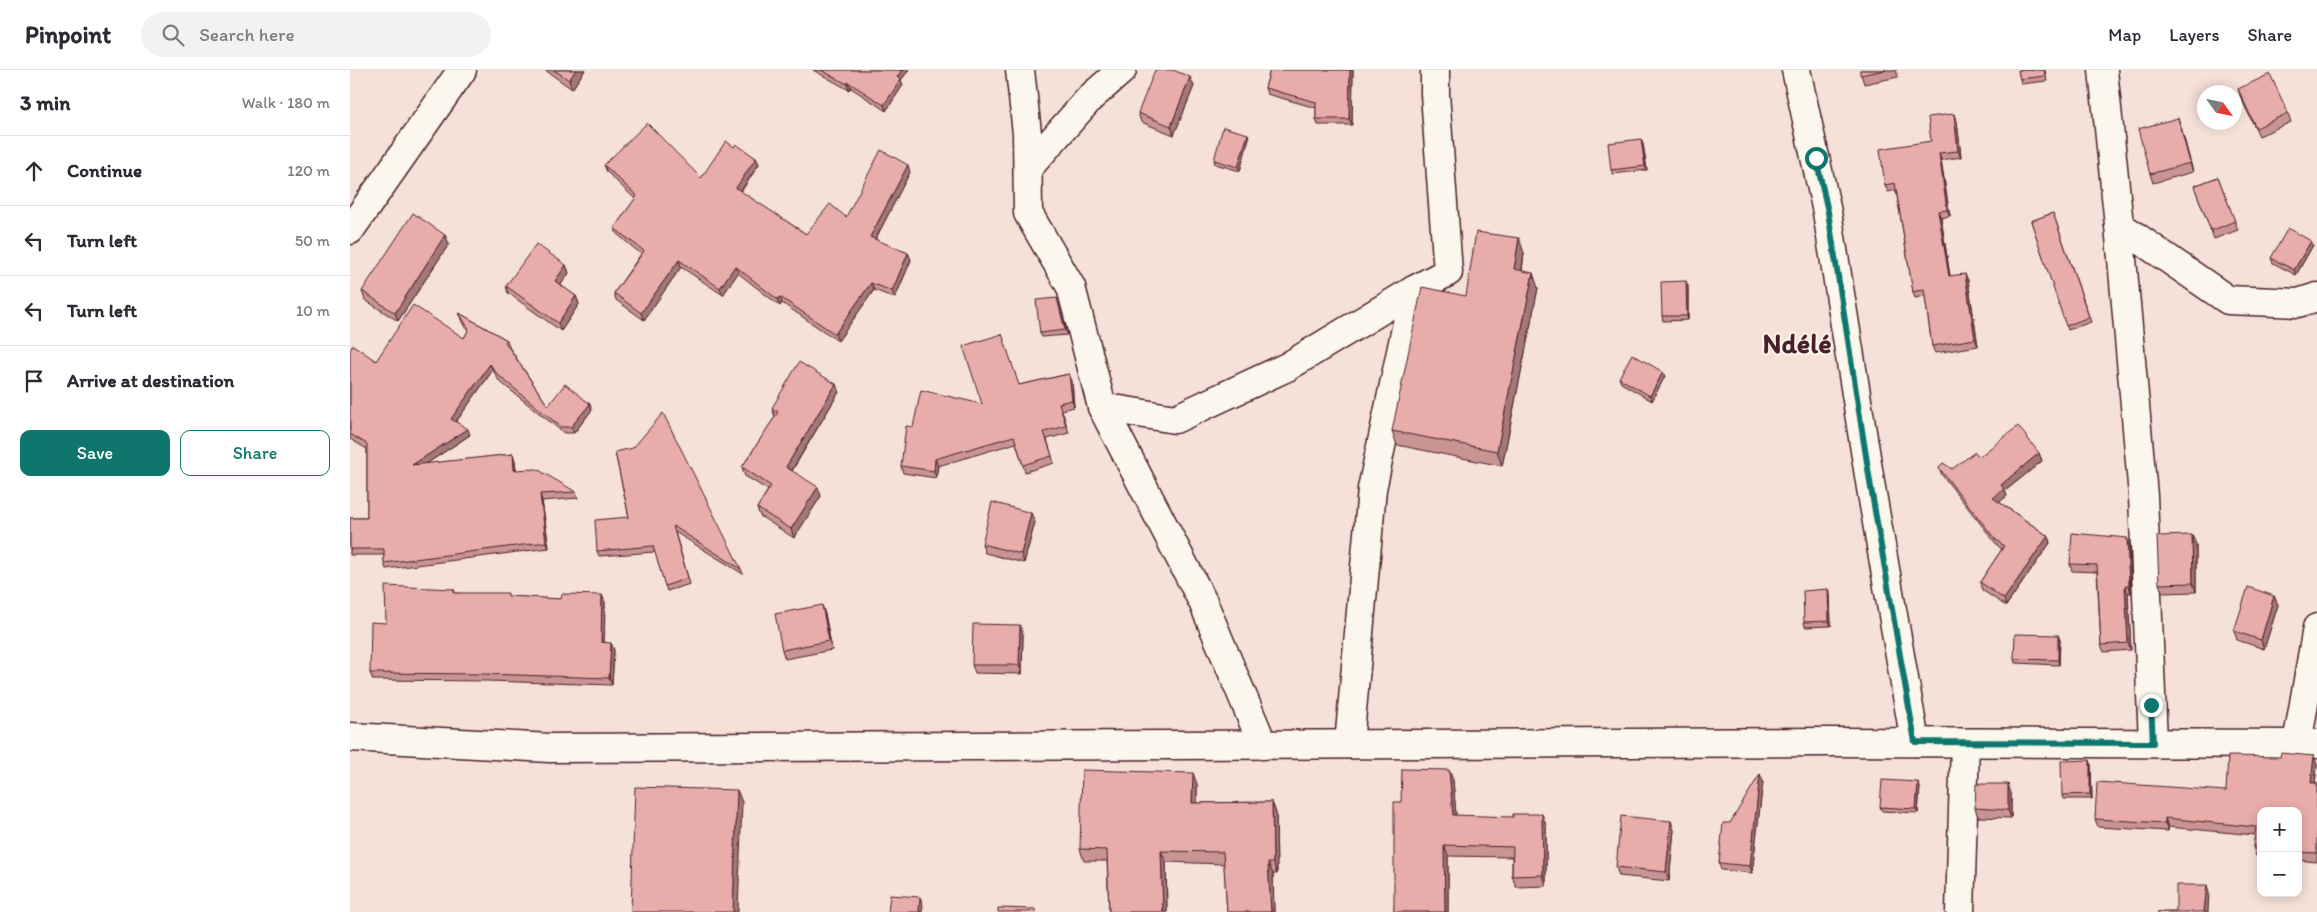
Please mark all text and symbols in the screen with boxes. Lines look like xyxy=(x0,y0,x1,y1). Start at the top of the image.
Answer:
search box xyxy=(141,12,491,57)
text: Pinpoint xyxy=(25,20,111,49)
icon: search xyxy=(159,21,187,49)
text: Search here xyxy=(199,23,294,46)
text: Map xyxy=(2108,24,2141,46)
text: Layers xyxy=(2169,24,2219,46)
text: Share xyxy=(2247,24,2292,46)
north arrow xyxy=(2197,85,2242,130)
text: 3 min xyxy=(20,90,70,115)
text: Walk · 180 m xyxy=(242,93,330,112)
route start xyxy=(1805,147,1828,170)
icon: ahead xyxy=(20,157,48,185)
text: Continue xyxy=(67,159,142,182)
text: 120 m xyxy=(287,161,330,180)
icon: left xyxy=(20,227,48,255)
text: Turn left xyxy=(67,229,137,252)
text: 50 m xyxy=(295,231,330,250)
icon: left xyxy=(20,297,48,325)
text: Turn left xyxy=(67,299,137,322)
text: 10 m xyxy=(296,301,330,320)
district label: Ndélé xyxy=(1763,326,1832,360)
icon: arrive xyxy=(20,367,48,395)
text: Arrive at destination xyxy=(67,369,234,392)
button: Save xyxy=(20,430,170,476)
button: Share xyxy=(180,430,330,476)
route end xyxy=(2140,694,2163,717)
map controls xyxy=(2257,807,2302,897)
button: + xyxy=(2257,807,2302,852)
button: − xyxy=(2257,852,2302,897)

